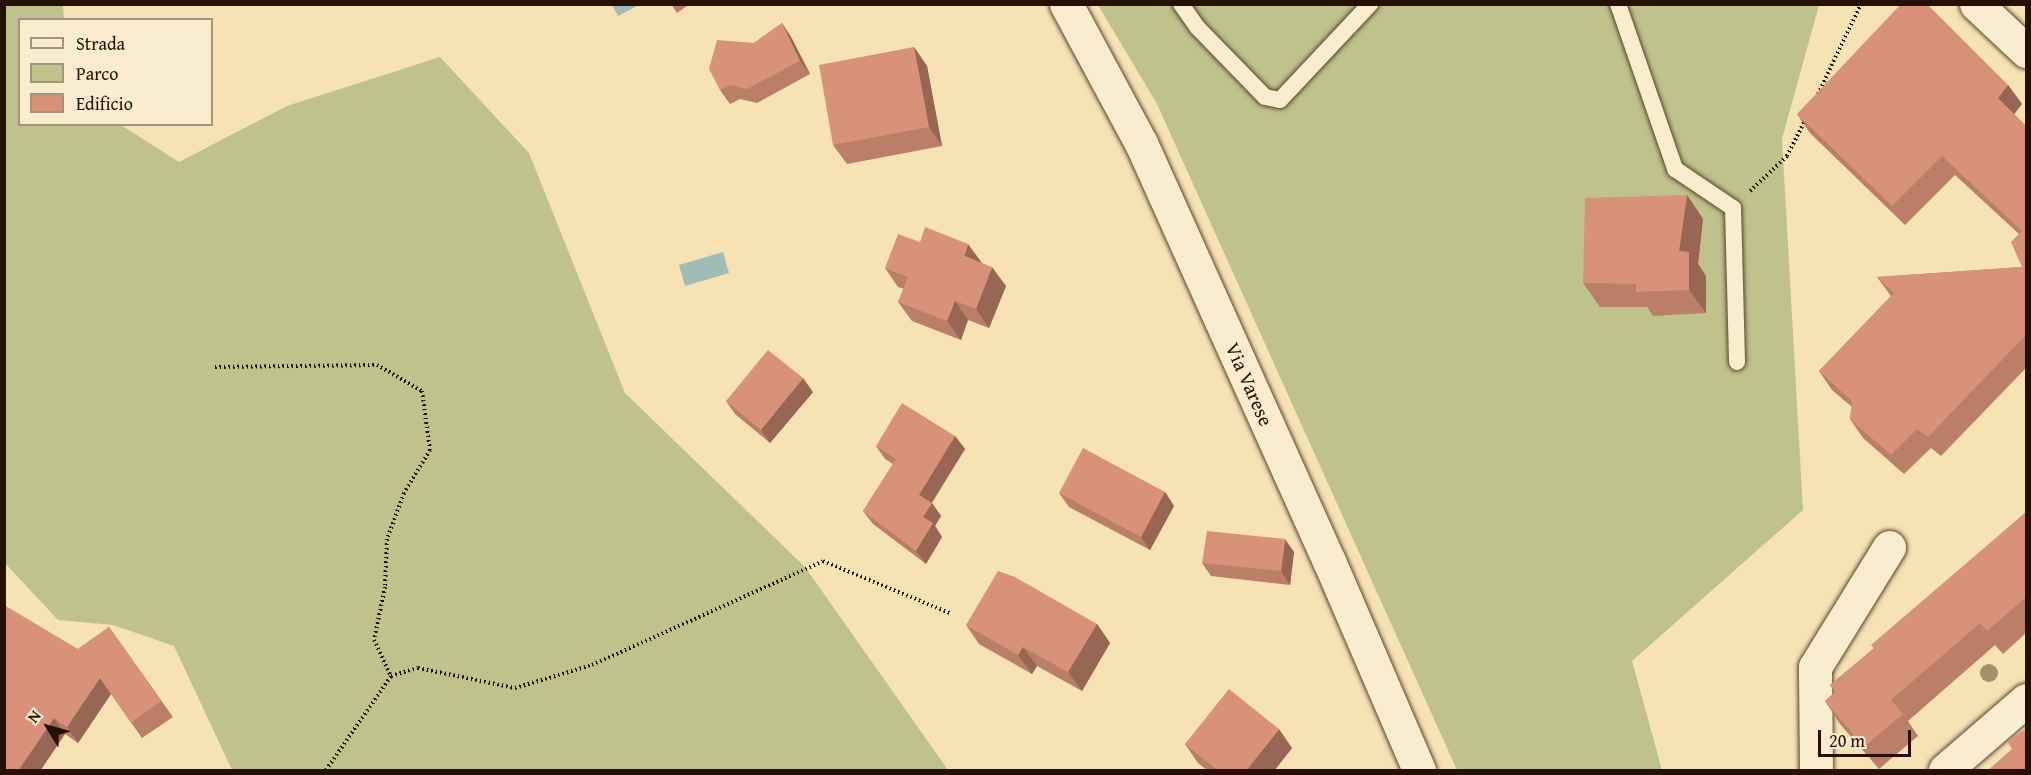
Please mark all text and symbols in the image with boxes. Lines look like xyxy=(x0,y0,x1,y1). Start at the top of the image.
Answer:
legend xyxy=(18,18,213,126)
text: Strada xyxy=(76,30,125,57)
text: Parco xyxy=(76,60,119,87)
text: Edificio xyxy=(76,90,133,117)
street label: Via Varese xyxy=(1221,339,1279,429)
north arrow xyxy=(18,697,78,757)
text: N xyxy=(21,705,46,728)
scale bar xyxy=(1821,718,1914,756)
text: 20 m xyxy=(1829,727,1865,754)

